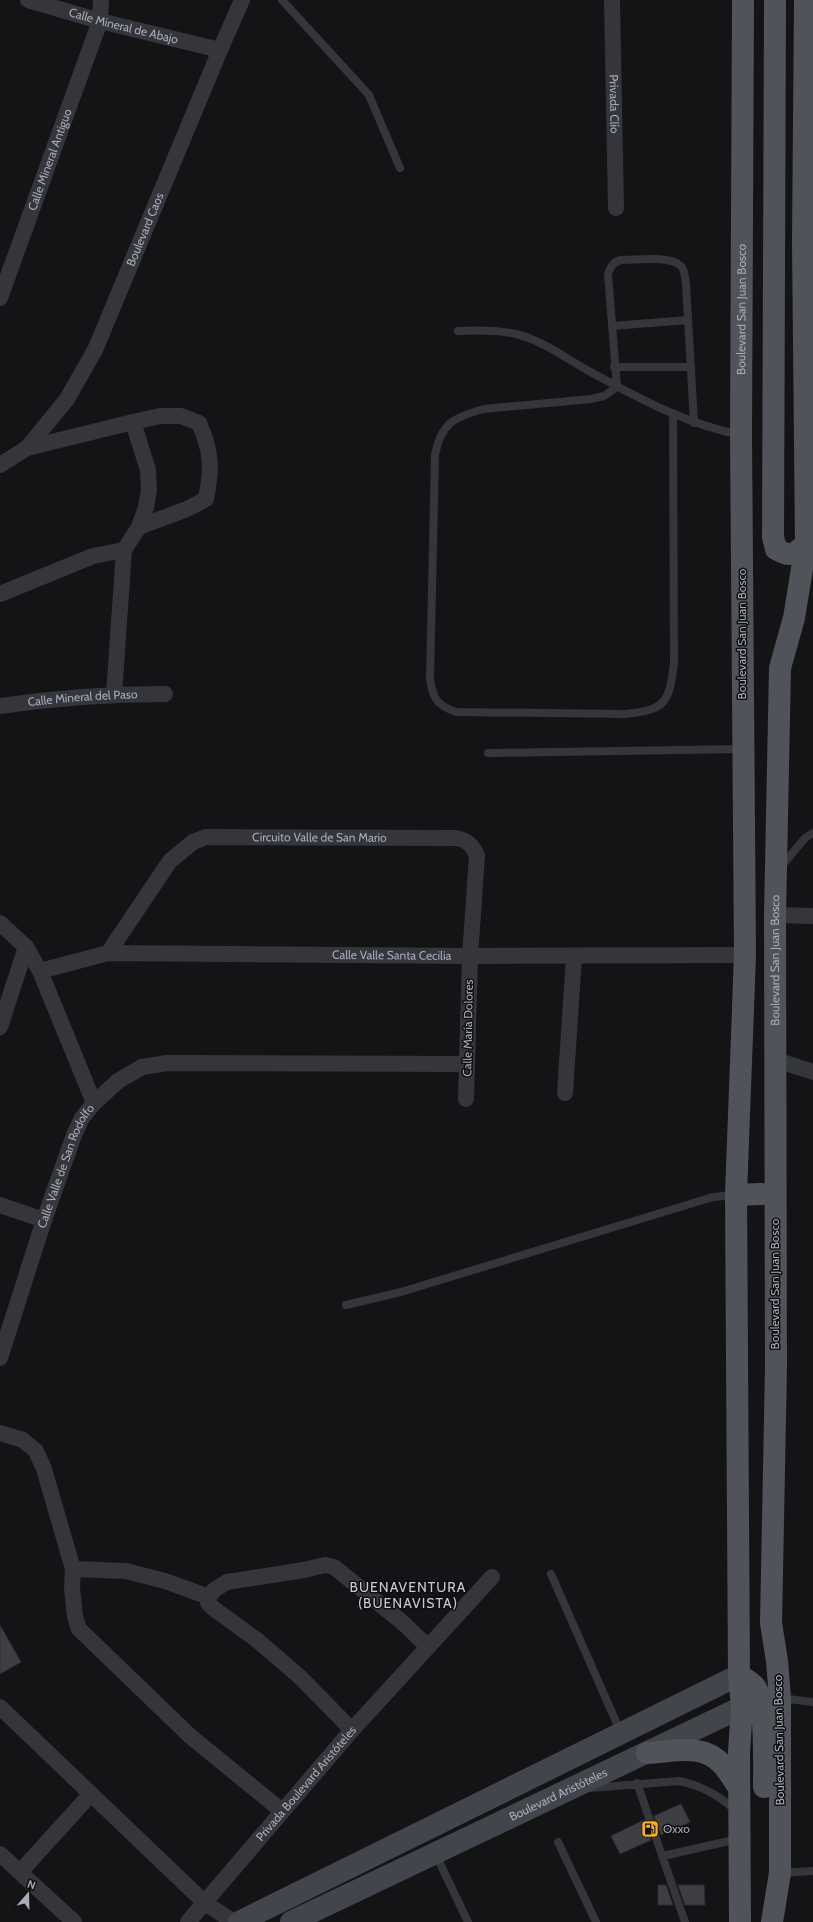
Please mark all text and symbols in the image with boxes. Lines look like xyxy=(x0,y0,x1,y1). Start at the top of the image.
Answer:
street label: Calle Mineral de Abajo xyxy=(67,4,180,47)
street label: Privada Clío xyxy=(606,74,623,134)
street label: Calle Mineral Antiguo xyxy=(24,106,75,213)
street label: Boulevard Caos xyxy=(123,190,167,268)
street label: Boulevard San Juan Bosco xyxy=(733,244,749,375)
street label: Boulevard San Juan Bosco xyxy=(734,568,749,699)
street label: Calle Mineral del Paso xyxy=(27,686,138,709)
street label: Circuito Valle de San Mario xyxy=(252,829,387,845)
street label: Boulevard San Juan Bosco xyxy=(767,894,782,1026)
street label: Calle Valle Santa Cecilia xyxy=(332,947,452,963)
street label: Calle María Dolores xyxy=(459,979,476,1077)
street label: Calle Valle de San Rodolfo xyxy=(34,1101,97,1230)
street label: Boulevard San Juan Bosco xyxy=(767,1218,782,1349)
district label: BUENAVENTURA (BUENAVISTA) xyxy=(350,1578,466,1612)
street label: Boulevard San Juan Bosco xyxy=(770,1674,787,1806)
street label: Privada Boulevard Aristóteles xyxy=(252,1722,359,1844)
street label: Boulevard Aristóteles xyxy=(506,1764,609,1824)
fuel station icon: Oxxo xyxy=(640,1819,660,1839)
place label: Oxxo xyxy=(663,1821,690,1836)
north arrow xyxy=(8,1874,48,1914)
text: N xyxy=(25,1877,37,1893)

